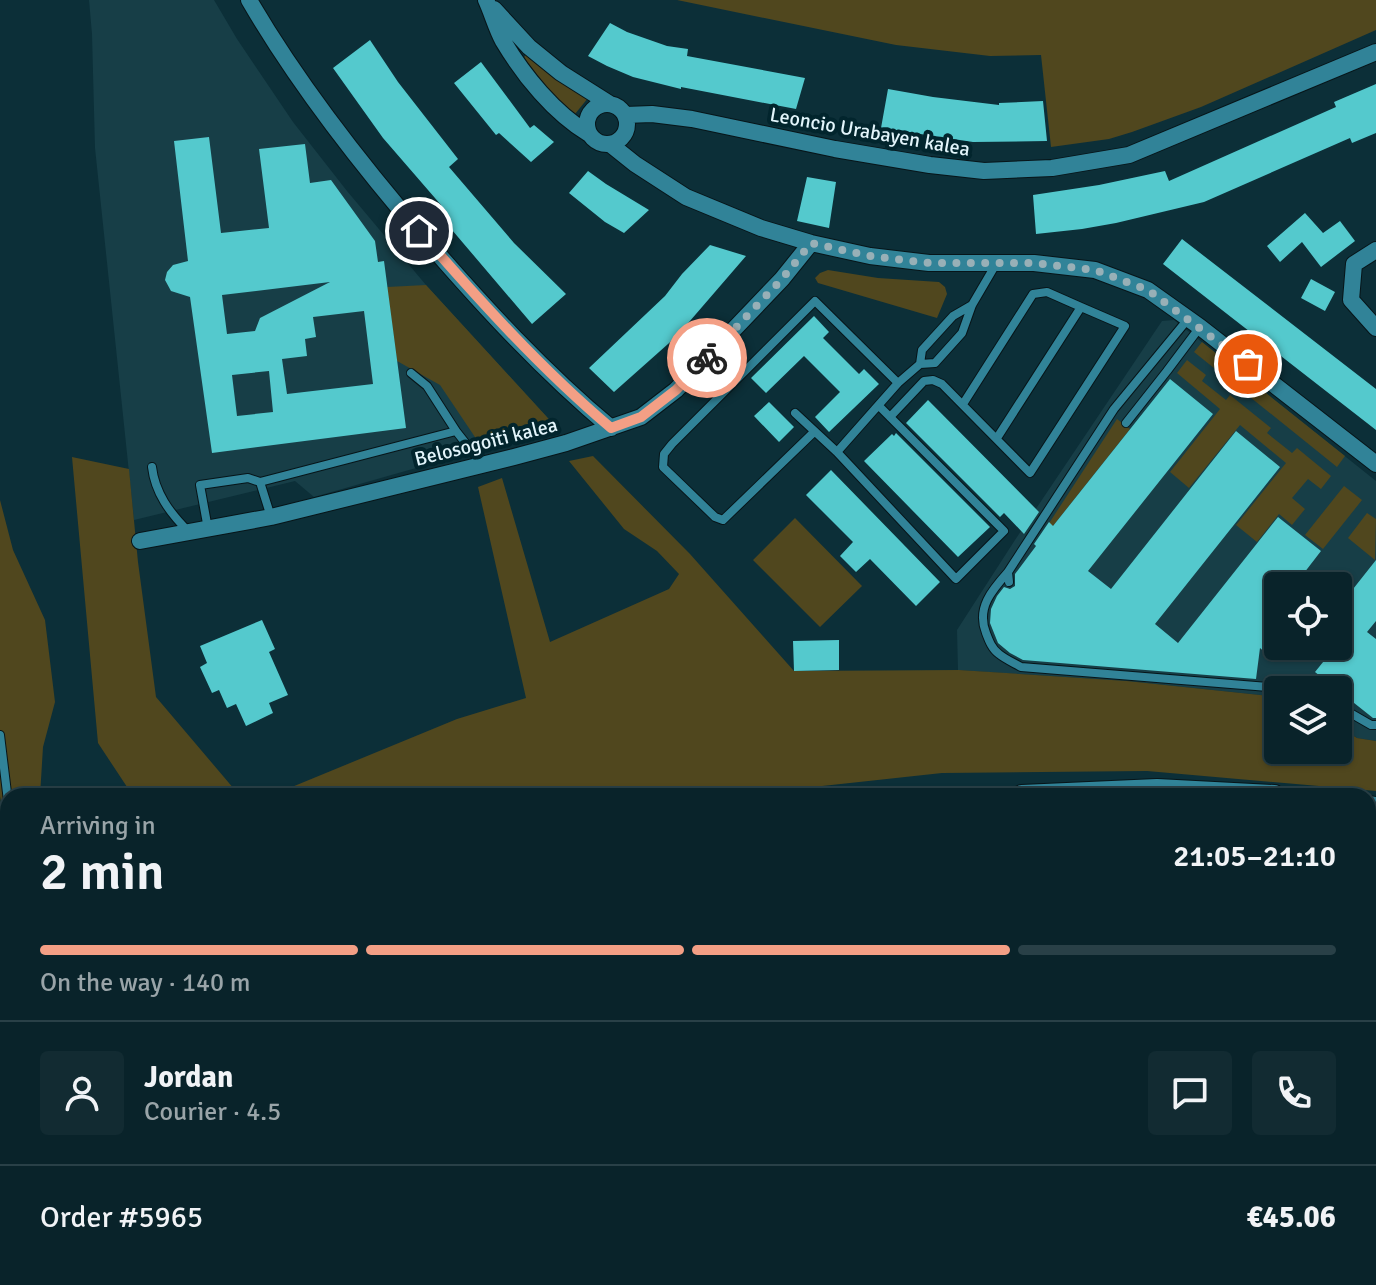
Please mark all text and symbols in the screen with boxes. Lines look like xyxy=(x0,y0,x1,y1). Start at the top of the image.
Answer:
street label: Leoncio Urabayen kalea xyxy=(768,102,972,162)
pin xyxy=(385,197,453,265)
icon: home xyxy=(397,209,441,253)
courier xyxy=(667,318,747,398)
pin xyxy=(1214,330,1282,398)
icon: bike xyxy=(685,336,729,380)
icon: bag xyxy=(1226,342,1270,386)
street label: Belosogoiti kalea xyxy=(412,412,560,472)
map controls xyxy=(1264,572,1352,764)
button: locate xyxy=(1264,572,1352,660)
button: layers xyxy=(1264,676,1352,764)
text: Arriving in xyxy=(40,810,156,842)
text: 21:05–21:10 xyxy=(1173,838,1336,875)
text: 2 min xyxy=(40,840,165,904)
text: On the way · 140 m xyxy=(40,967,250,999)
button: person xyxy=(40,1051,124,1135)
button: chat xyxy=(1148,1051,1232,1135)
button: phone xyxy=(1252,1051,1336,1135)
text: Jordan xyxy=(144,1059,233,1096)
text: Courier · 4.5 xyxy=(144,1096,281,1128)
text: Order #5965 xyxy=(40,1199,203,1236)
text: €45.06 xyxy=(1246,1199,1336,1236)

